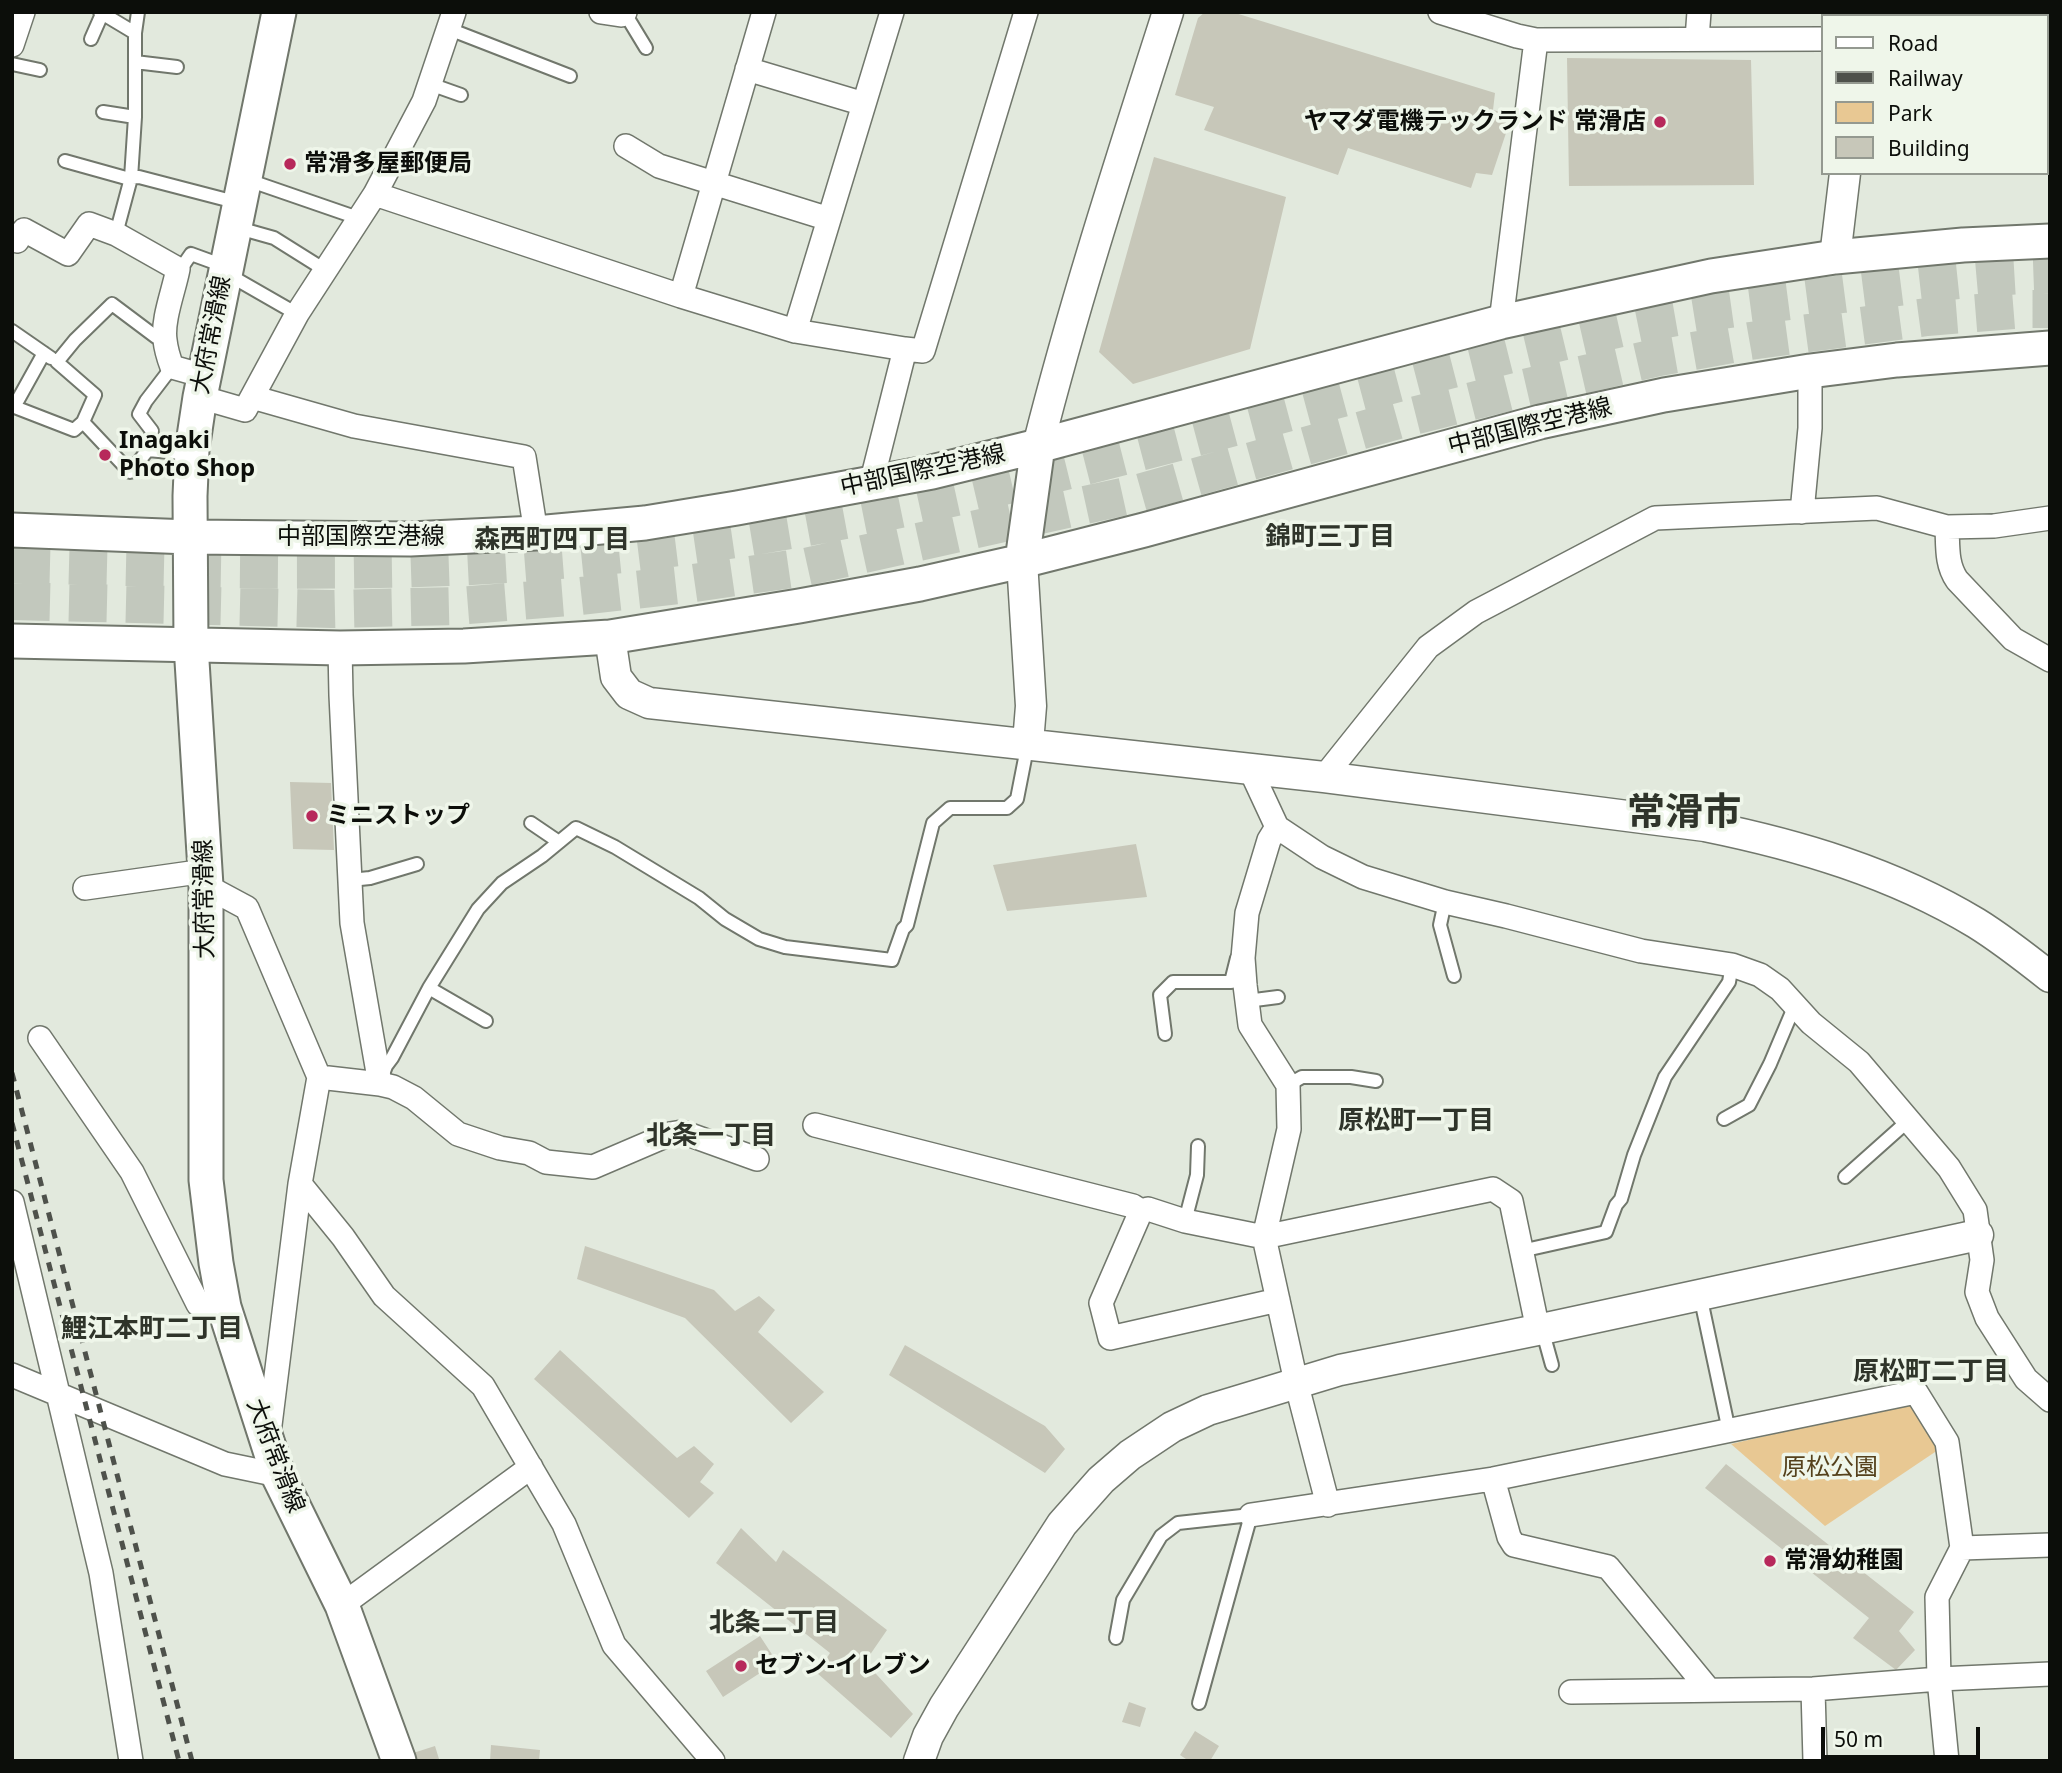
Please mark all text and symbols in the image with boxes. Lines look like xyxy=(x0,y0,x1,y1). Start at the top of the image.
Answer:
legend xyxy=(1820,14,2048,175)
text: Road xyxy=(1888,29,1938,57)
text: Railway xyxy=(1888,64,1963,92)
text: Park xyxy=(1888,99,1932,127)
place label: ヤマダ電機テックランド 常滑店 xyxy=(1304,108,1646,136)
marker: ヤマダ電機テックランド 常滑店 xyxy=(1652,114,1668,130)
text: Building xyxy=(1888,134,1970,162)
place label: 常滑多屋郵便局 xyxy=(304,150,472,178)
marker: 常滑多屋郵便局 xyxy=(282,156,298,172)
street label: 大府常滑線 xyxy=(186,273,238,397)
street label: 中部国際空港線 xyxy=(1445,393,1615,461)
place label: Inagaki Photo Shop xyxy=(119,427,255,483)
street label: 中部国際空港線 xyxy=(838,439,1008,503)
marker: Inagaki Photo Shop xyxy=(97,447,113,463)
district label: 錦町三丁目 xyxy=(1265,522,1395,554)
street label: 中部国際空港線 xyxy=(277,523,445,551)
district label: 森西町四丁目 xyxy=(474,525,630,557)
district label: 常滑市 xyxy=(1627,791,1741,837)
place label: ミニストップ xyxy=(326,802,470,830)
marker: ミニストップ xyxy=(304,808,320,824)
street label: 大府常滑線 xyxy=(190,839,220,959)
district label: 原松町一丁目 xyxy=(1338,1106,1494,1138)
district label: 北条一丁目 xyxy=(646,1121,776,1153)
district label: 鯉江本町二丁目 xyxy=(61,1314,243,1346)
district label: 原松町二丁目 xyxy=(1853,1357,2009,1389)
street label: 大府常滑線 xyxy=(240,1395,310,1517)
park label: 原松公園 xyxy=(1782,1454,1878,1482)
place label: 常滑幼稚園 xyxy=(1784,1547,1904,1575)
marker: 常滑幼稚園 xyxy=(1762,1553,1778,1569)
district label: 北条二丁目 xyxy=(709,1608,839,1640)
place label: セブン-イレブン xyxy=(755,1652,931,1680)
marker: セブン-イレブン xyxy=(733,1658,749,1674)
scale bar xyxy=(1824,1714,1983,1758)
text: 50 m xyxy=(1834,1725,1883,1753)

